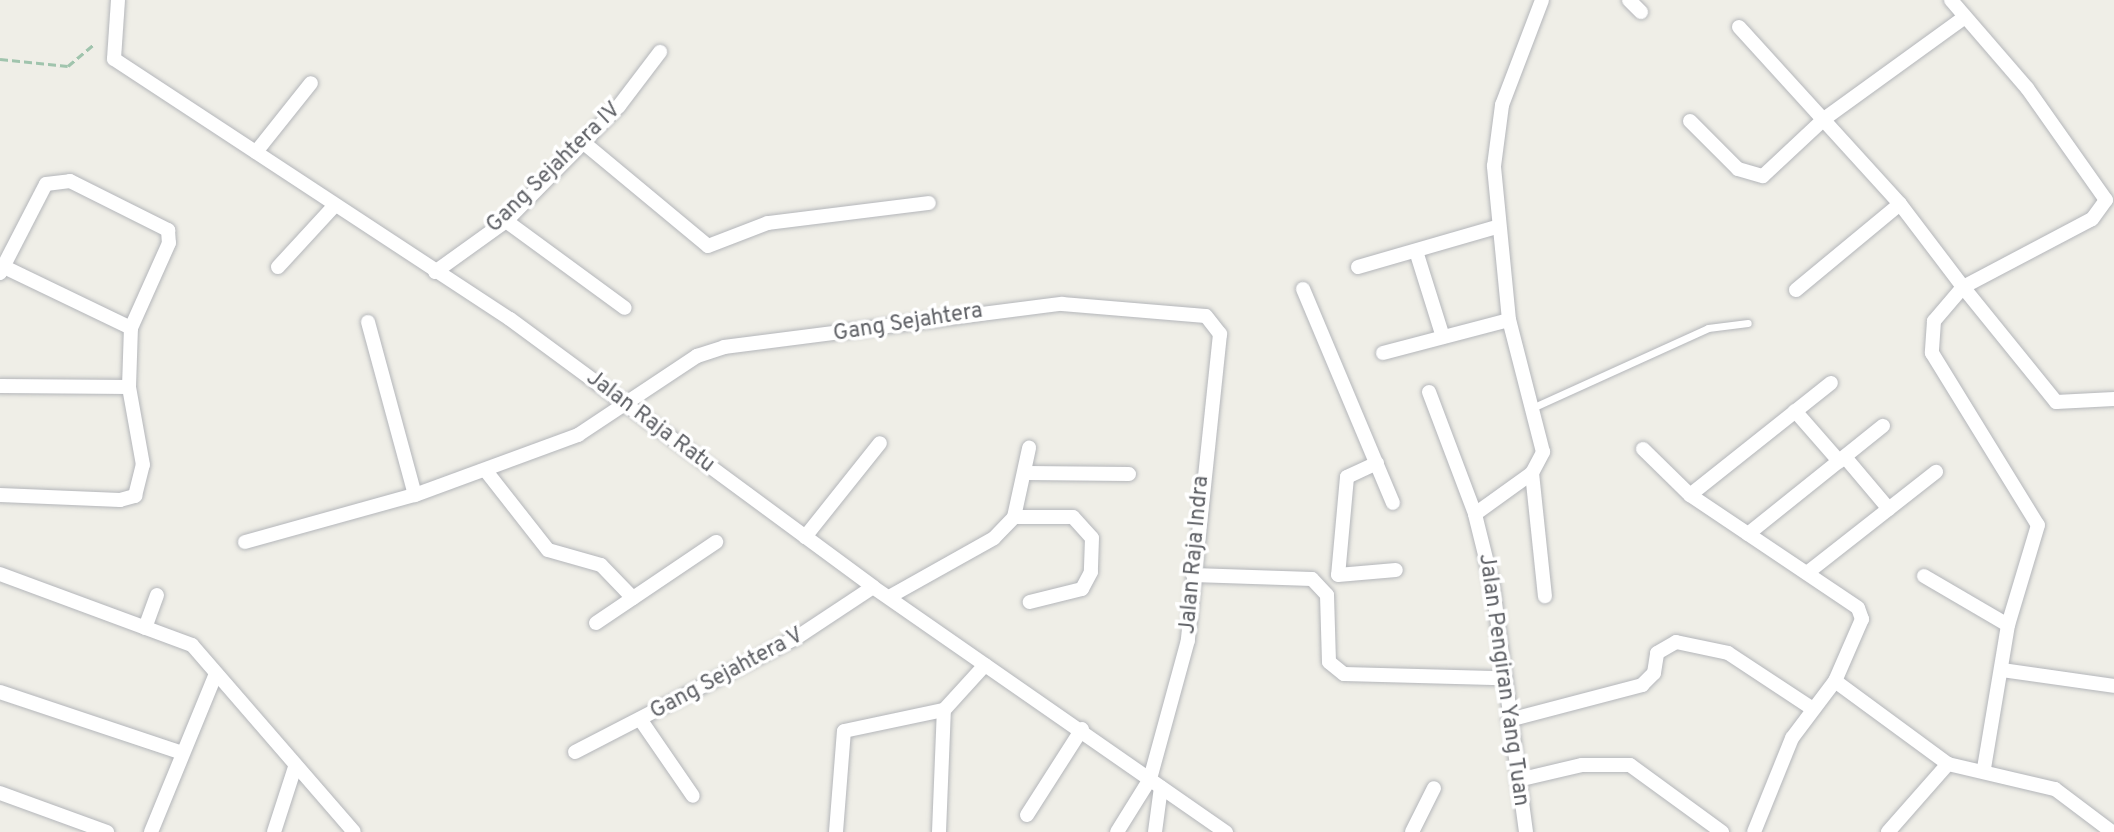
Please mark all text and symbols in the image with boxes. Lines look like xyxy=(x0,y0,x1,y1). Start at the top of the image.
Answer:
street label: Gang Sejahtera IV xyxy=(481,97,627,239)
street label: Gang Sejahtera xyxy=(831,298,985,348)
street label: Jalan Raja Ratu xyxy=(581,365,719,479)
street label: Jalan Raja Indra xyxy=(1175,475,1215,635)
street label: Jalan Pengiran Yang Tuan xyxy=(1472,551,1534,809)
street label: Gang Sejahtera V xyxy=(646,622,808,726)

